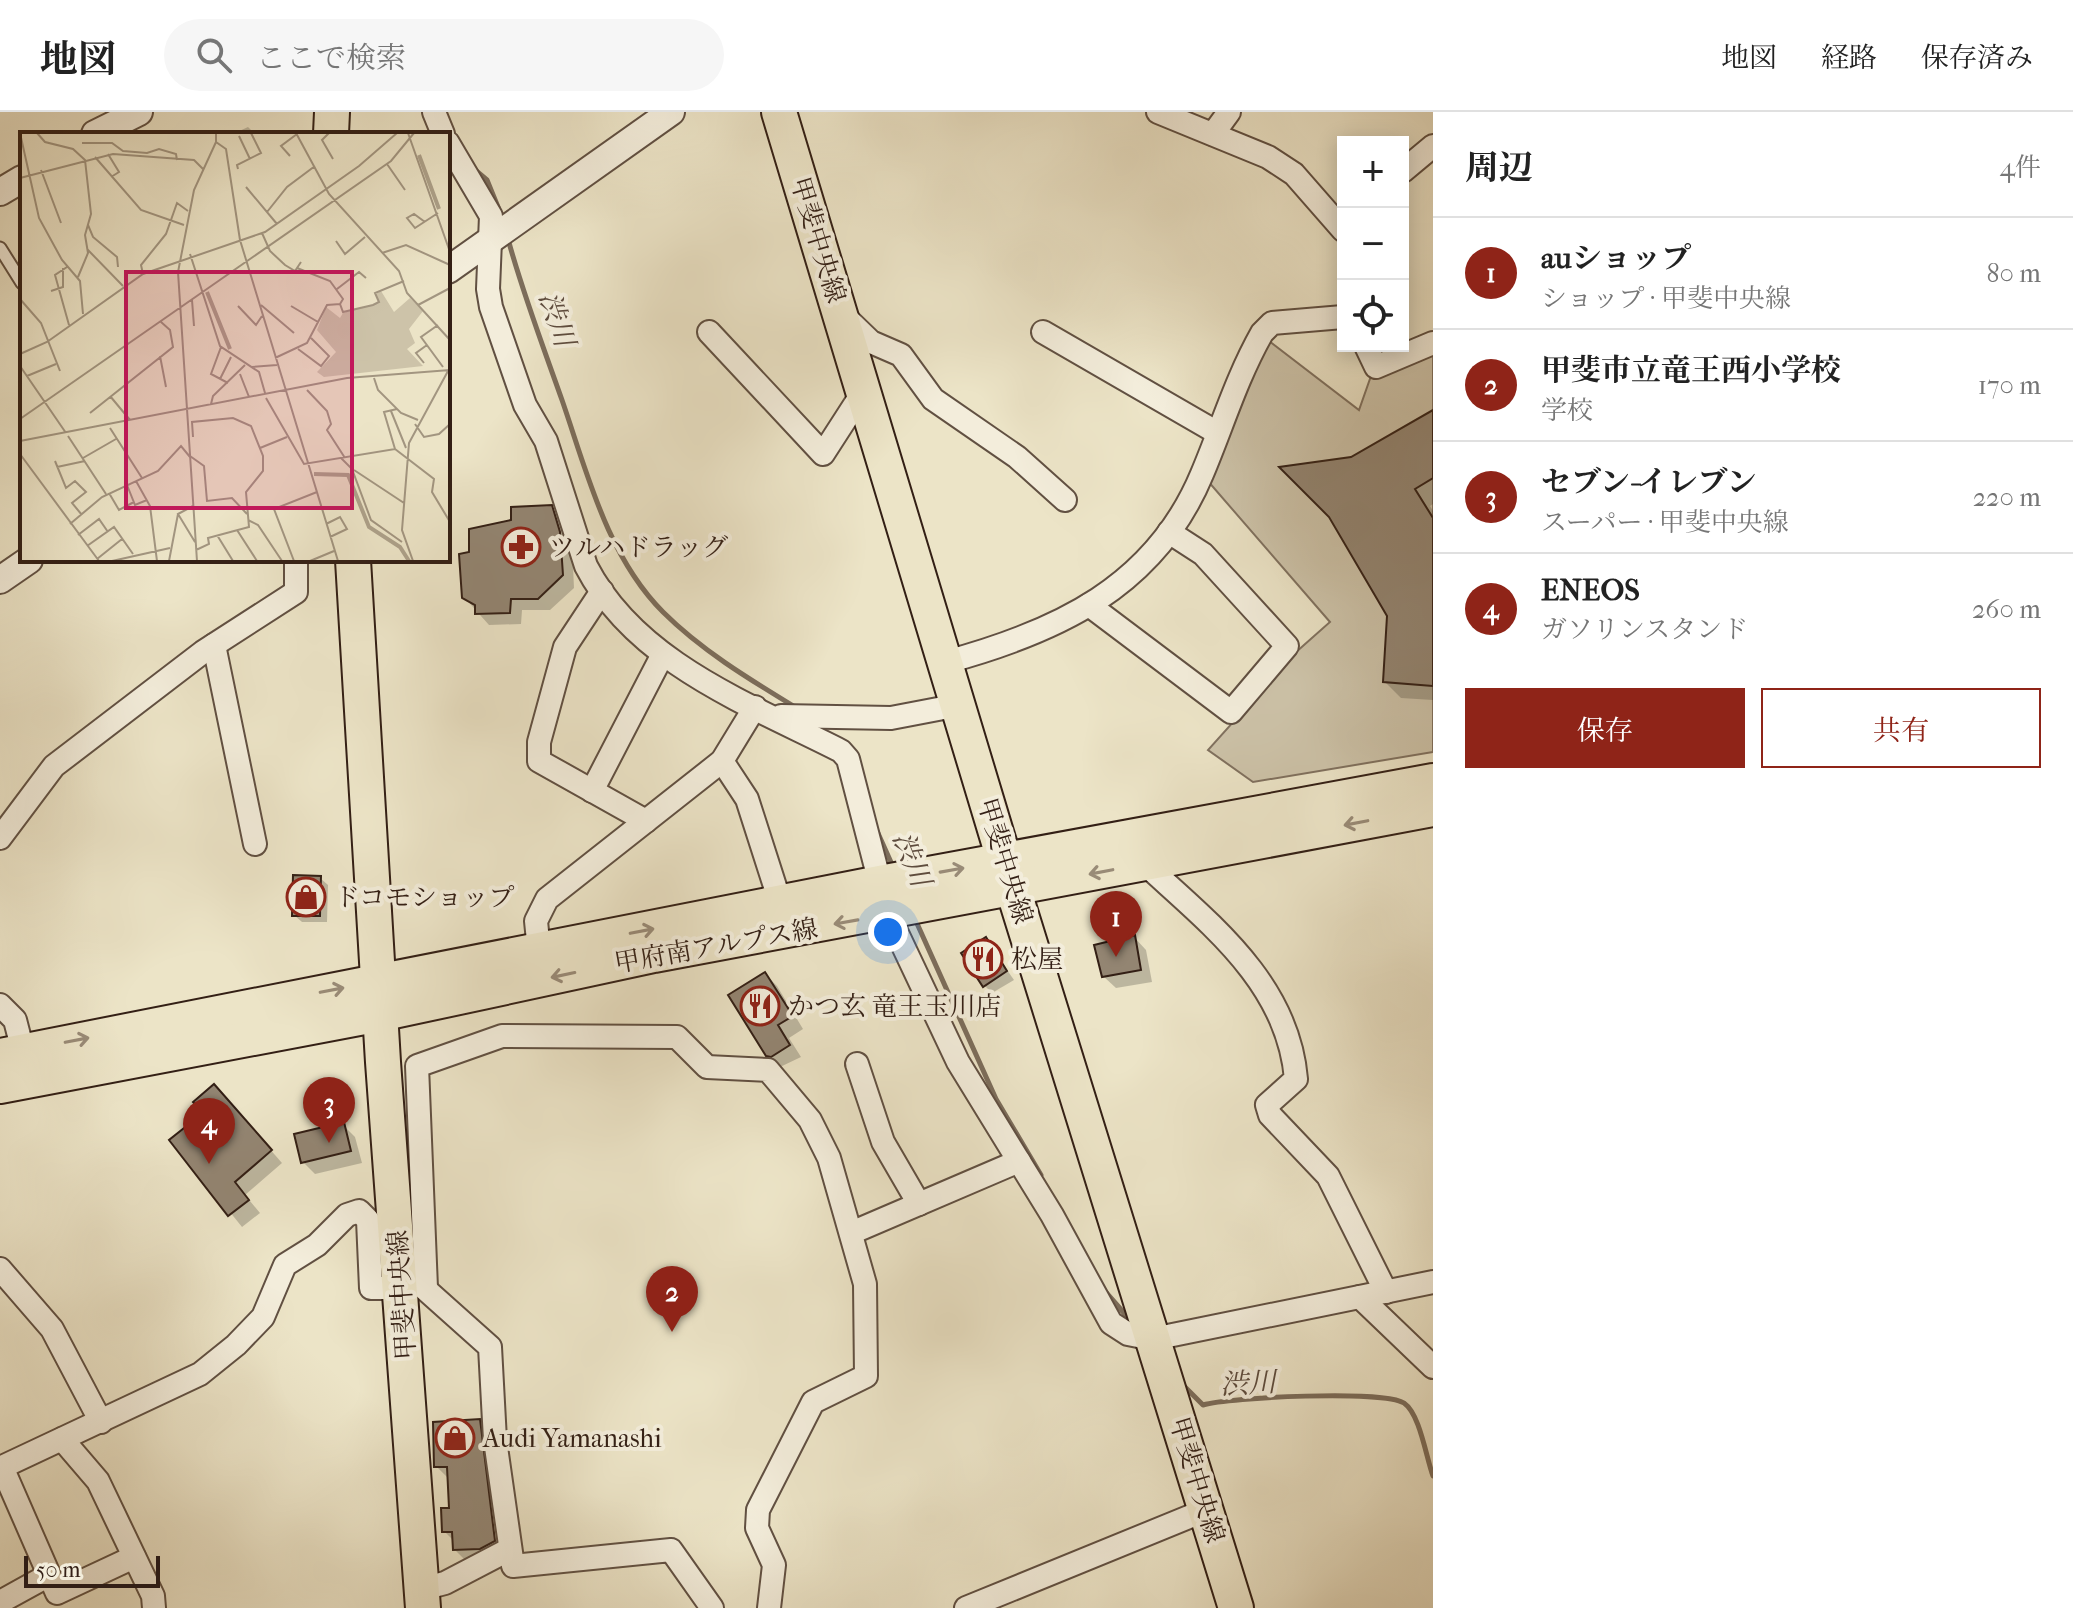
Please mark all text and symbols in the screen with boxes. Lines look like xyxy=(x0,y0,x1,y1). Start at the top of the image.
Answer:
search box xyxy=(164,19,724,91)
icon: search xyxy=(192,33,236,77)
text: 地図 xyxy=(40,37,116,82)
text: ここで検索 xyxy=(256,41,406,76)
text: 地図 xyxy=(1721,41,1777,74)
text: 経路 xyxy=(1821,41,1877,74)
text: 保存済み xyxy=(1921,41,2033,74)
inset map xyxy=(20,132,450,562)
map controls xyxy=(1337,136,1409,352)
button: + xyxy=(1337,136,1409,208)
text: 周辺 xyxy=(1465,148,1533,188)
text: 4件 xyxy=(2000,152,2041,183)
street label: 甲斐中央線 xyxy=(784,173,852,307)
button: − xyxy=(1337,208,1409,280)
text: auショップ xyxy=(1541,241,1691,276)
text: 1 xyxy=(1486,258,1496,289)
text: 80 m xyxy=(1986,258,2041,289)
button: locate xyxy=(1337,280,1409,352)
text: ショップ · 甲斐中央線 xyxy=(1541,283,1791,314)
water label: 渋川 xyxy=(532,287,583,354)
text: 甲斐市立竜王西小学校 xyxy=(1541,353,1841,388)
text: 2 xyxy=(1484,370,1498,401)
text: 170 m xyxy=(1978,370,2041,401)
text: 学校 xyxy=(1541,395,1593,426)
text: セブン-イレブン xyxy=(1541,465,1756,500)
text: 3 xyxy=(1486,482,1496,513)
text: 220 m xyxy=(1973,482,2041,513)
text: スーパー · 甲斐中央線 xyxy=(1541,507,1789,538)
pharmacy icon: ツルハドラッグ xyxy=(500,526,542,568)
place label: ツルハドラッグ xyxy=(549,532,728,563)
text: ENEOS xyxy=(1541,573,1640,608)
text: 4 xyxy=(1483,594,1499,625)
text: 260 m xyxy=(1972,594,2041,625)
text: ガソリンスタンド xyxy=(1541,614,1748,645)
button: 保存 xyxy=(1465,688,1745,768)
button: 共有 xyxy=(1761,688,2041,768)
street label: 甲斐中央線 xyxy=(971,794,1039,928)
one-way arrow xyxy=(1344,816,1370,831)
water label: 渋川 xyxy=(886,827,939,894)
one-way arrow xyxy=(939,862,964,877)
one-way arrow xyxy=(1089,865,1114,880)
shop icon: ドコモショップ xyxy=(285,876,327,918)
place label: ドコモショップ xyxy=(334,882,514,913)
pin: 1 xyxy=(1090,891,1142,957)
your location xyxy=(868,912,908,952)
street label: 甲府南アルプス線 xyxy=(612,913,820,979)
one-way arrow xyxy=(834,915,859,930)
one-way arrow xyxy=(629,923,654,938)
restaurant icon: 松屋 xyxy=(962,938,1004,980)
place label: 松屋 xyxy=(1011,944,1063,975)
one-way arrow xyxy=(550,968,576,983)
one-way arrow xyxy=(318,982,344,997)
restaurant icon: かつ玄 竜王玉川店 xyxy=(739,985,781,1027)
place label: かつ玄 竜王玉川店 xyxy=(788,991,1002,1022)
one-way arrow xyxy=(63,1032,89,1047)
pin: 3 xyxy=(303,1077,355,1143)
pin: 4 xyxy=(183,1098,235,1164)
street label: 甲斐中央線 xyxy=(382,1229,422,1361)
pin: 2 xyxy=(646,1266,698,1332)
water label: 渋川 xyxy=(1219,1365,1280,1401)
street label: 甲斐中央線 xyxy=(1163,1413,1231,1547)
shop icon: Audi Yamanashi xyxy=(434,1417,476,1459)
place label: Audi Yamanashi xyxy=(482,1423,662,1454)
scale bar xyxy=(24,1552,160,1588)
text: 50 m xyxy=(36,1557,81,1583)

